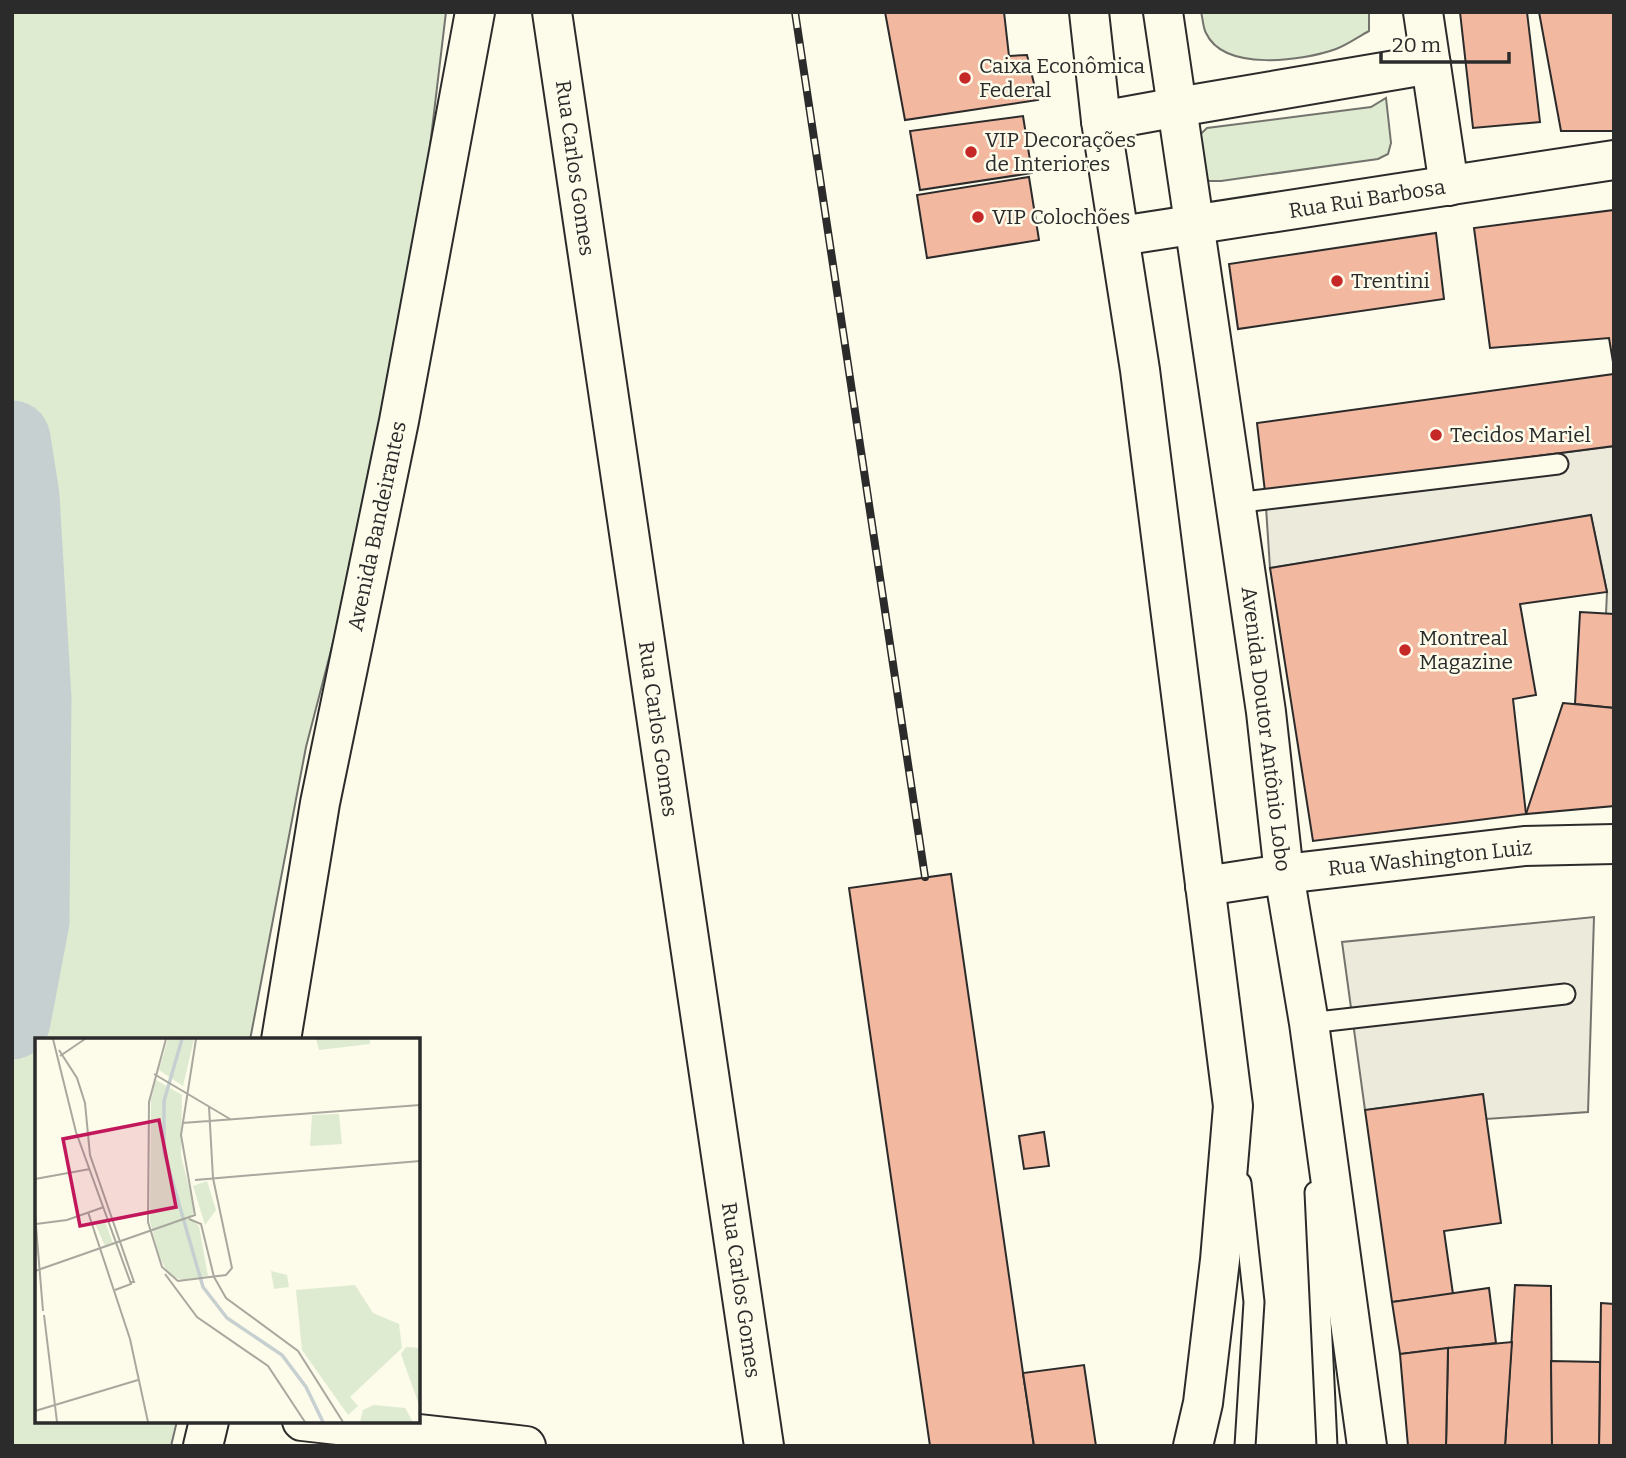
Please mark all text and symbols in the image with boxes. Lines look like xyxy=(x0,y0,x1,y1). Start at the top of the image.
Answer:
scale bar xyxy=(1381,21,1509,65)
text: 20 m xyxy=(1392,32,1441,58)
place label: Caixa Econômica Federal xyxy=(979,53,1145,103)
marker: Caixa Econômica Federal xyxy=(957,70,973,86)
street label: Rua Carlos Gomes xyxy=(550,79,600,257)
place label: VIP Decorações de Interiores xyxy=(985,127,1136,177)
marker: VIP Decorações de Interiores xyxy=(963,144,979,160)
street label: Rua Rui Barbosa xyxy=(1287,174,1448,224)
place label: VIP Colochões xyxy=(992,204,1130,230)
marker: VIP Colochões xyxy=(970,209,986,225)
place label: Trentini xyxy=(1351,268,1430,294)
marker: Trentini xyxy=(1329,273,1345,289)
street label: Avenida Bandeirantes xyxy=(342,419,412,633)
place label: Tecidos Mariel xyxy=(1450,422,1591,448)
marker: Tecidos Mariel xyxy=(1428,427,1444,443)
street label: Avenida Doutor Antônio Lobo xyxy=(1236,585,1296,873)
place label: Montreal Magazine xyxy=(1419,625,1513,675)
street label: Rua Carlos Gomes xyxy=(633,640,683,818)
marker: Montreal Magazine xyxy=(1397,642,1413,658)
street label: Rua Washington Luiz xyxy=(1327,834,1533,882)
inset map xyxy=(35,1038,420,1423)
street label: Rua Carlos Gomes xyxy=(716,1201,766,1379)

